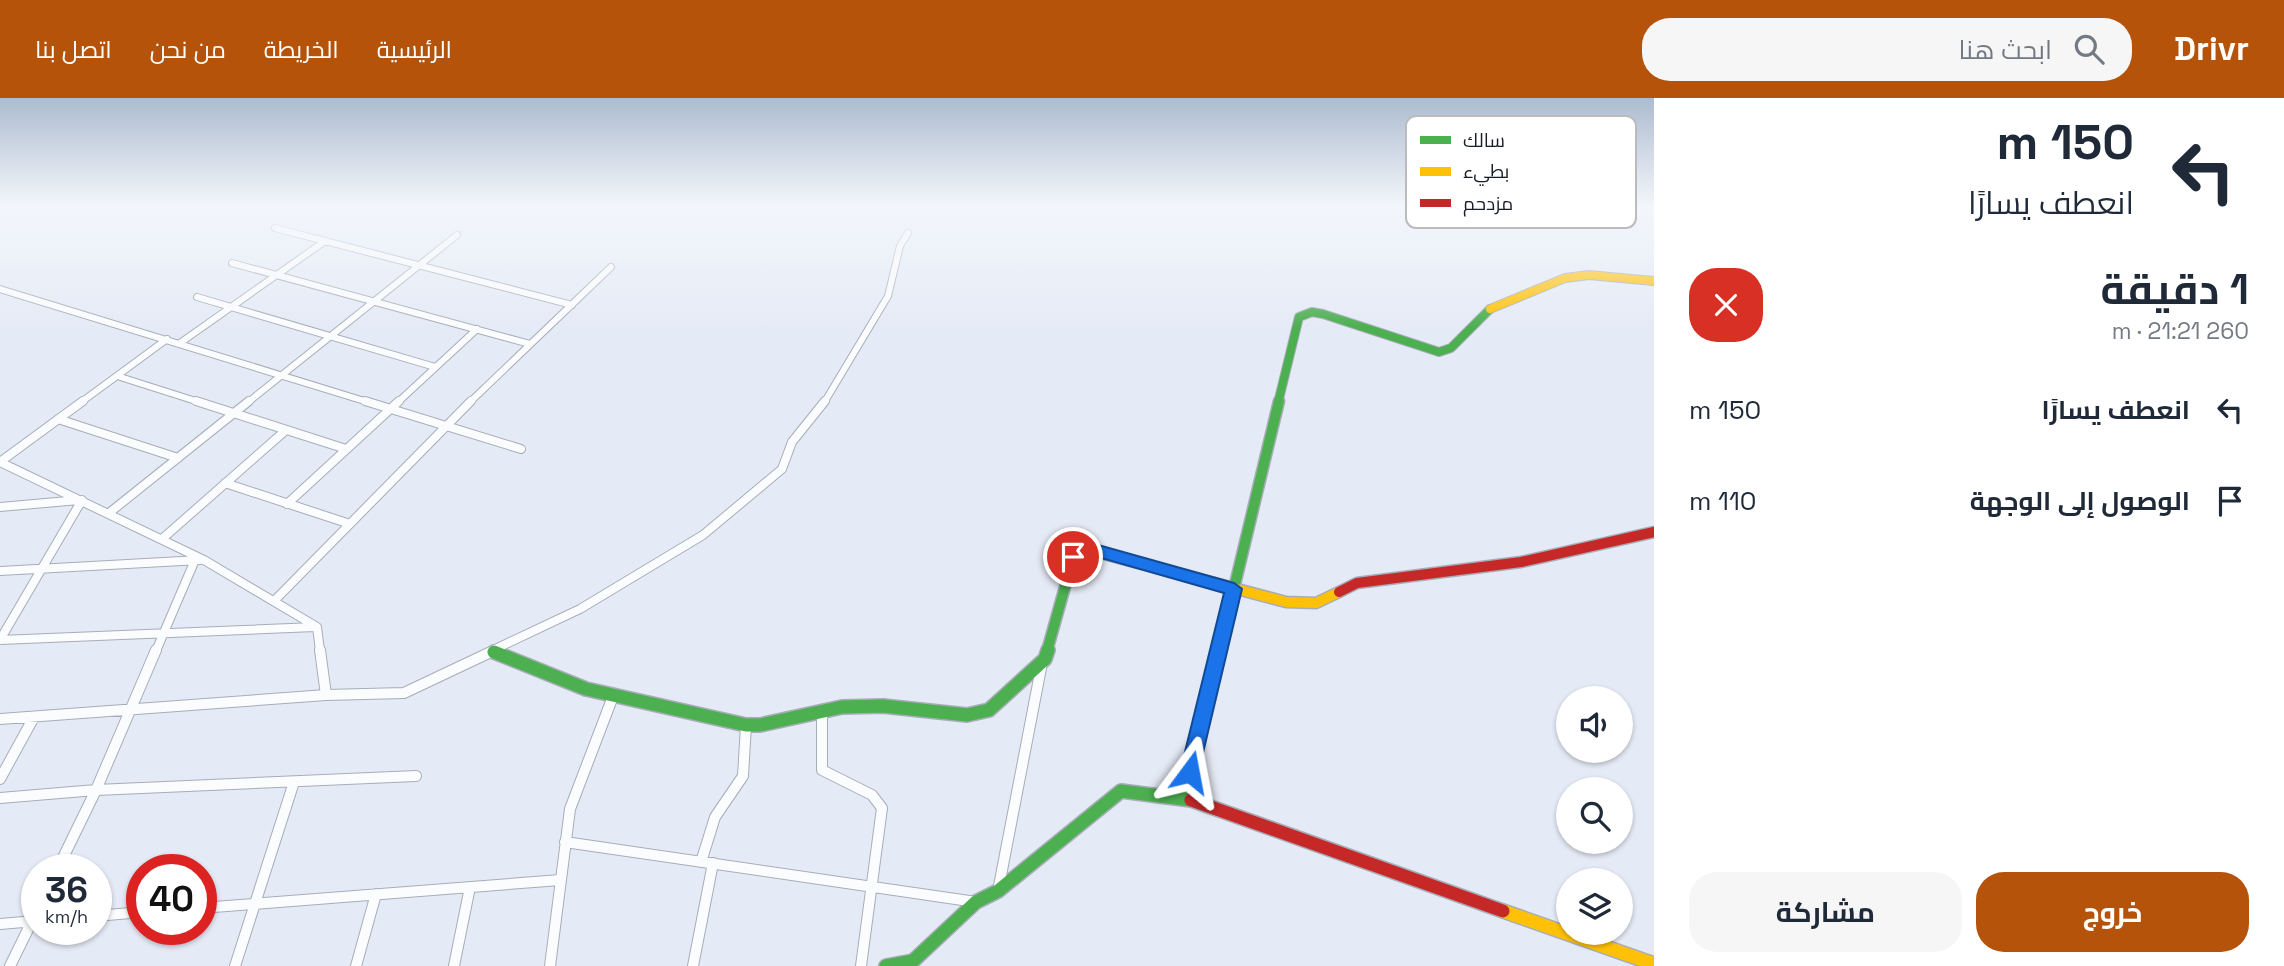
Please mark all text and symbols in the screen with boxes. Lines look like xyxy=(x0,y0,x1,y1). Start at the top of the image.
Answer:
search box xyxy=(1642,18,2132,81)
text: Drivr xyxy=(2174,28,2249,70)
icon: search xyxy=(2070,30,2108,68)
text: ابحث هنا xyxy=(1958,33,2052,67)
text: اتصل بنا xyxy=(35,34,112,65)
text: من نحن xyxy=(150,34,226,65)
text: الخريطة xyxy=(264,34,339,65)
text: الرئيسية xyxy=(377,34,452,65)
text: 150 m xyxy=(1996,111,2134,173)
legend xyxy=(1406,116,1636,228)
icon: left xyxy=(2158,126,2249,217)
text: سالك xyxy=(1463,128,1505,153)
text: بطيء xyxy=(1463,159,1509,186)
text: انعطف يسارًا xyxy=(1968,183,2134,223)
text: مزدحم xyxy=(1463,191,1513,217)
text: 1 دقيقة xyxy=(2101,263,2249,316)
button: close xyxy=(1689,268,1763,342)
text: 260 m · 21:21 xyxy=(2112,316,2249,346)
icon: left xyxy=(2211,391,2249,429)
text: 150 m xyxy=(1689,393,1761,427)
text: انعطف يسارًا xyxy=(2042,393,2190,427)
icon: arrive xyxy=(2211,482,2249,520)
text: 110 m xyxy=(1689,484,1756,518)
text: الوصول إلى الوجهة xyxy=(1970,484,2190,518)
pin xyxy=(1043,527,1103,587)
icon: arrive xyxy=(1054,538,1092,576)
map controls xyxy=(1556,686,1633,945)
button: sound xyxy=(1556,686,1633,763)
position arrow xyxy=(1153,735,1227,809)
button: search xyxy=(1556,777,1633,854)
speed limit sign: 40 xyxy=(126,854,217,945)
text: 36 xyxy=(45,868,88,912)
button: layers xyxy=(1556,868,1633,945)
button: مشاركة xyxy=(1689,872,1962,952)
button: خروج xyxy=(1976,872,2249,952)
text: km/h xyxy=(45,905,88,928)

